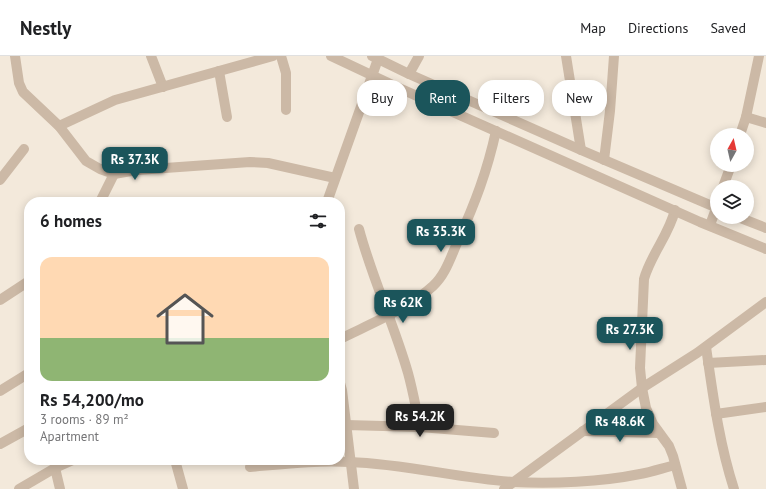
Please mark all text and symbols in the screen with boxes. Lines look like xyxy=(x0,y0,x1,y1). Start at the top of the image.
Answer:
text: Nestly xyxy=(20,16,71,40)
text: Map xyxy=(580,19,606,37)
text: Directions xyxy=(628,19,688,37)
text: Saved xyxy=(710,19,746,37)
chip: Buy xyxy=(357,80,407,116)
chip: Rent xyxy=(415,80,470,116)
chip: Filters xyxy=(478,80,544,116)
chip: New xyxy=(552,80,607,116)
north arrow xyxy=(710,128,754,172)
map controls xyxy=(710,128,754,224)
pin: Rs 37.3K xyxy=(94,147,176,181)
text: Rs 37.3K xyxy=(111,151,159,168)
button: layers xyxy=(710,180,754,224)
text: 6 homes xyxy=(40,210,102,232)
icon: filters xyxy=(307,210,329,232)
pin: Rs 35.3K xyxy=(400,219,482,253)
text: Rs 35.3K xyxy=(416,223,466,240)
icon: home xyxy=(149,283,221,355)
pin: Rs 62K xyxy=(370,290,436,324)
text: Rs 62K xyxy=(383,294,423,311)
pin: Rs 27.3K xyxy=(589,317,671,351)
text: Rs 27.3K xyxy=(606,321,654,338)
text: Rs 54,200/mo xyxy=(40,389,144,411)
pin: Rs 54.2K xyxy=(379,404,461,438)
text: Rs 54.2K xyxy=(395,408,445,425)
pin: Rs 48.6K xyxy=(579,409,661,443)
text: 3 rooms · 89 m² xyxy=(40,411,129,428)
text: Rs 48.6K xyxy=(595,413,645,430)
text: Apartment xyxy=(40,428,99,445)

